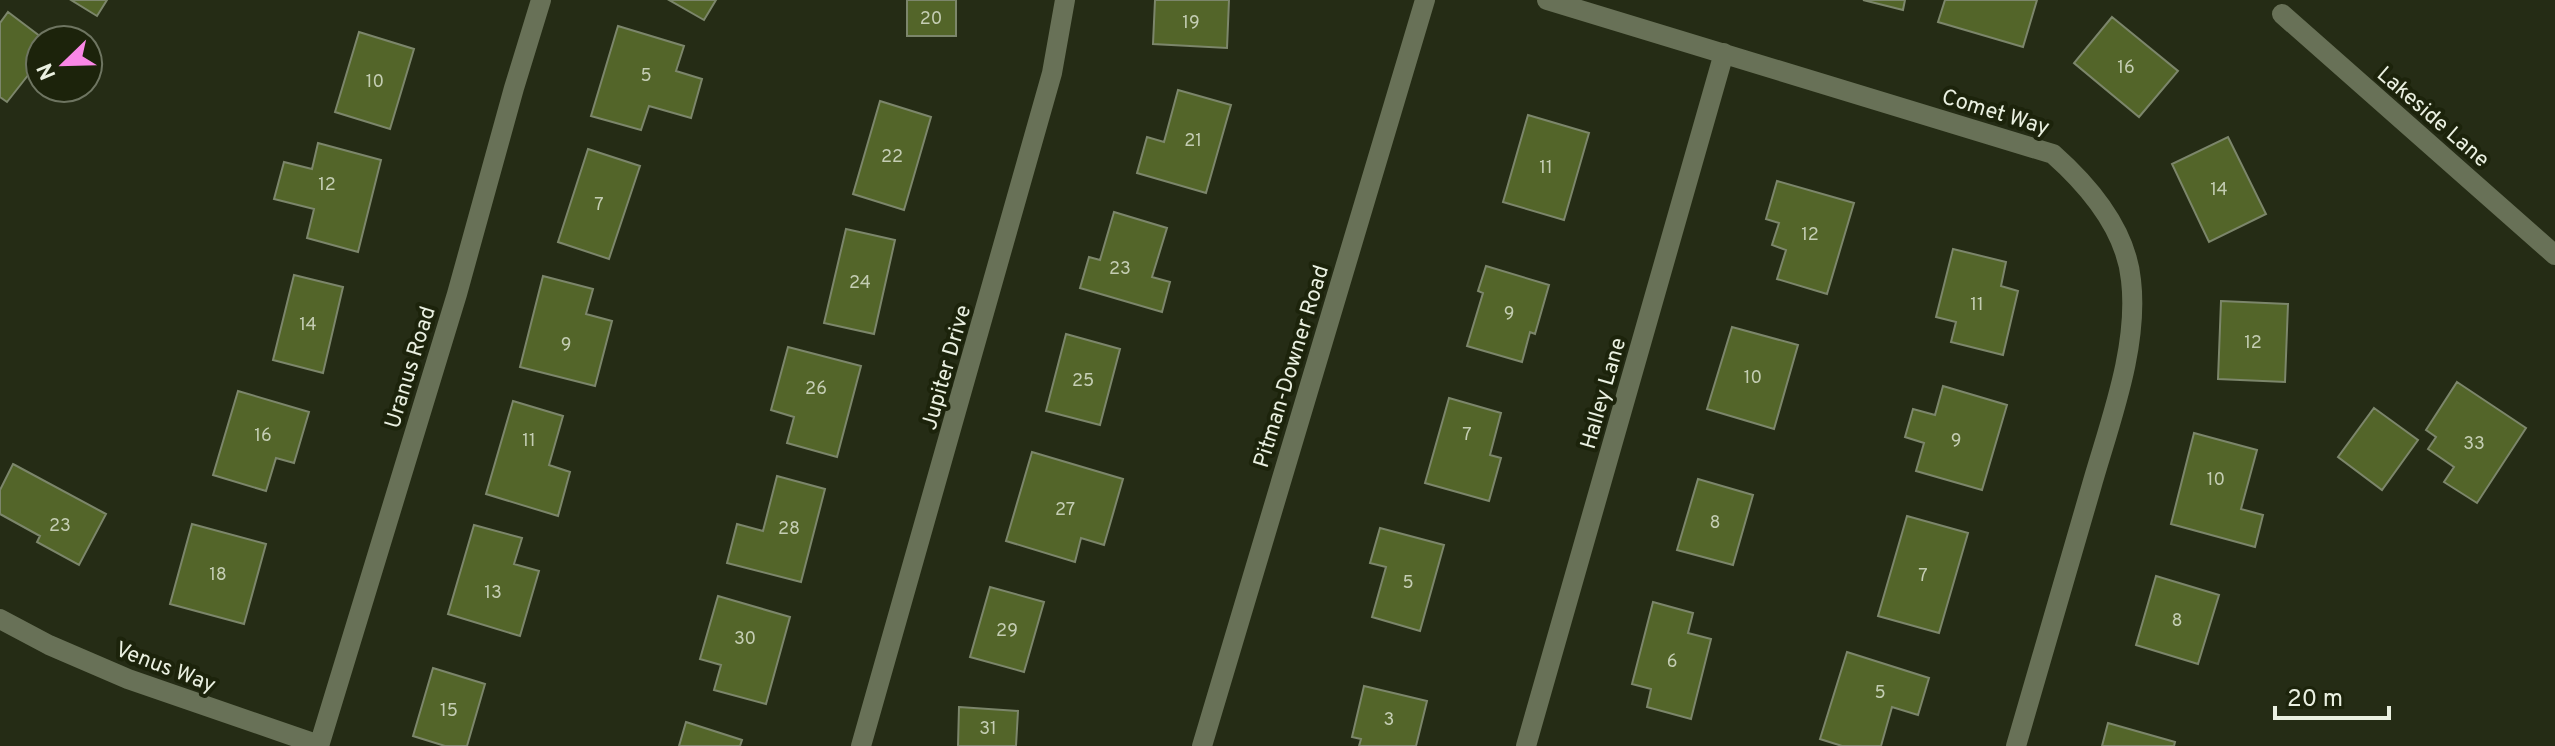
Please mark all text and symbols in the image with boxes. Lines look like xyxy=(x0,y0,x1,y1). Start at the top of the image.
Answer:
house number: 20 xyxy=(920,8,942,31)
house number: 19 xyxy=(1182,12,1200,35)
north arrow xyxy=(24,24,104,104)
house number: 16 xyxy=(2117,57,2135,80)
text: N xyxy=(32,58,63,83)
street label: Lakeside Lane xyxy=(2370,62,2494,174)
house number: 5 xyxy=(640,65,652,88)
house number: 10 xyxy=(366,71,384,94)
street label: Comet Way xyxy=(1938,84,2052,143)
house number: 21 xyxy=(1184,130,1202,153)
house number: 22 xyxy=(881,146,903,169)
house number: 11 xyxy=(1539,157,1553,180)
house number: 12 xyxy=(318,174,336,197)
house number: 14 xyxy=(2210,179,2228,202)
house number: 7 xyxy=(594,194,604,217)
house number: 12 xyxy=(1801,224,1819,247)
house number: 23 xyxy=(1109,258,1131,281)
street label: Pitman-Downer Road xyxy=(1249,262,1336,471)
house number: 24 xyxy=(849,272,871,295)
house number: 11 xyxy=(1970,294,1984,317)
street label: Jupiter Drive xyxy=(917,302,978,433)
street label: Uranus Road xyxy=(380,303,443,432)
house number: 9 xyxy=(1504,303,1514,326)
house number: 14 xyxy=(299,314,317,337)
house number: 12 xyxy=(2244,332,2262,355)
house number: 9 xyxy=(561,334,571,357)
street label: Halley Lane xyxy=(1576,335,1633,453)
house number: 10 xyxy=(1744,367,1762,390)
house number: 25 xyxy=(1072,370,1094,393)
house number: 26 xyxy=(805,378,827,401)
house number: 7 xyxy=(1462,424,1472,447)
house number: 16 xyxy=(254,425,272,448)
house number: 11 xyxy=(522,430,536,453)
house number: 9 xyxy=(1951,430,1961,453)
house number: 33 xyxy=(2463,433,2485,456)
house number: 10 xyxy=(2207,469,2225,492)
house number: 27 xyxy=(1055,499,1075,522)
house number: 8 xyxy=(1710,512,1721,535)
house number: 23 xyxy=(49,515,71,538)
house number: 28 xyxy=(778,518,800,541)
house number: 18 xyxy=(209,564,227,587)
house number: 7 xyxy=(1918,565,1928,588)
house number: 5 xyxy=(1402,572,1414,595)
house number: 13 xyxy=(484,582,502,605)
house number: 8 xyxy=(2172,610,2183,633)
house number: 29 xyxy=(996,620,1018,643)
house number: 30 xyxy=(734,628,756,651)
street label: Venus Way xyxy=(111,637,219,700)
house number: 6 xyxy=(1667,651,1677,674)
scale bar xyxy=(2275,670,2389,720)
house number: 5 xyxy=(1874,682,1886,705)
text: 20 m xyxy=(2287,685,2343,715)
house number: 15 xyxy=(440,700,458,723)
house number: 3 xyxy=(1384,709,1394,732)
house number: 31 xyxy=(979,718,997,741)

